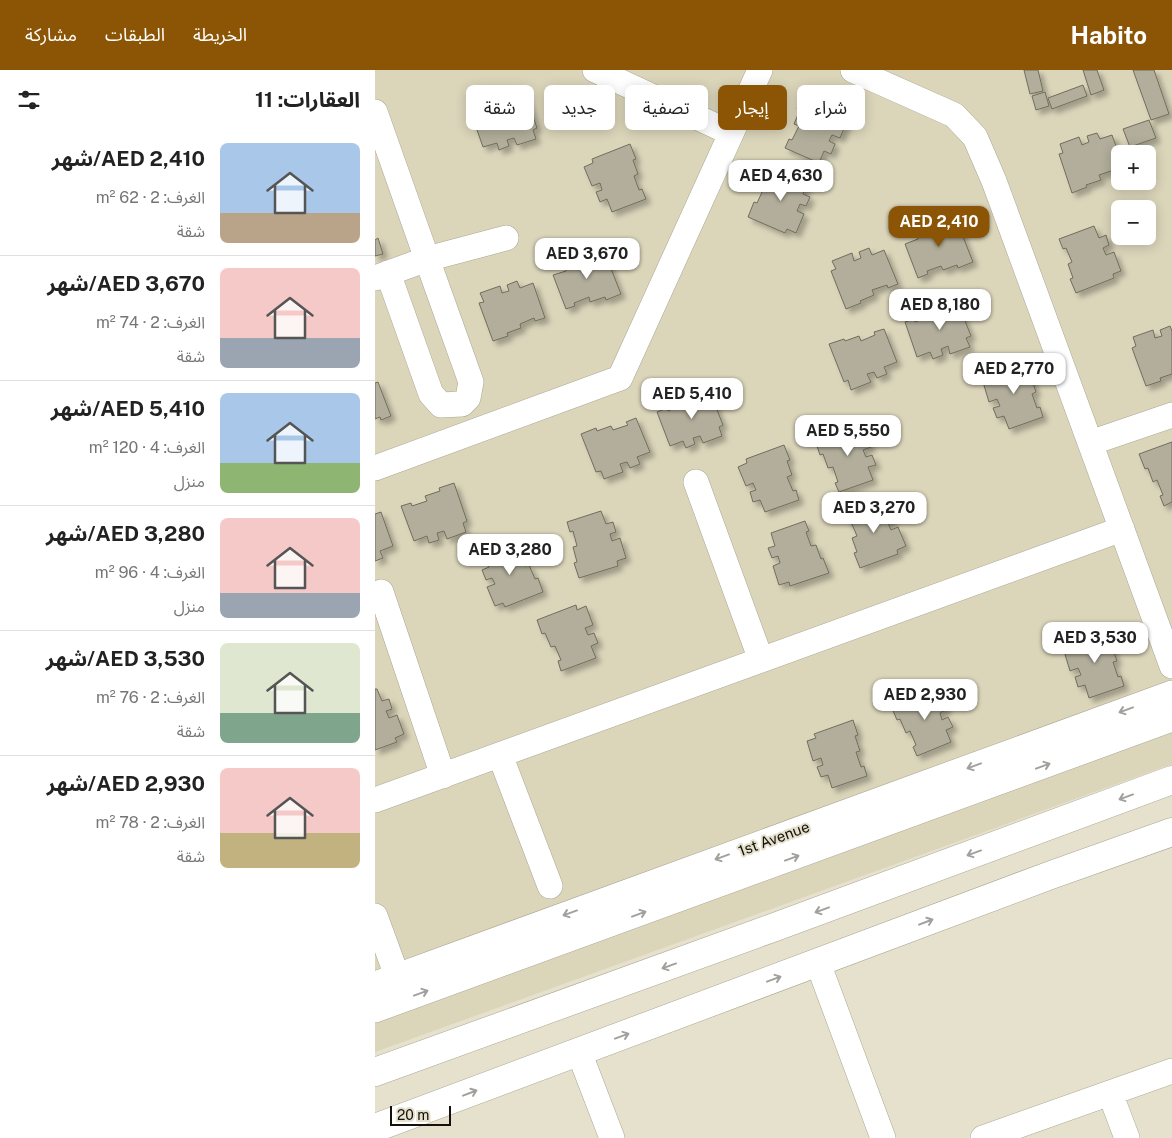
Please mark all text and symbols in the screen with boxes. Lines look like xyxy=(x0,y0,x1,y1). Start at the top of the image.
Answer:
text: Habito xyxy=(1071,21,1147,49)
text: مشاركة xyxy=(25,24,77,45)
text: الطبقات xyxy=(105,24,165,45)
text: الخريطة xyxy=(193,24,247,45)
chip: شقة xyxy=(466,85,534,130)
chip: جديد xyxy=(544,85,615,130)
chip: تصفية xyxy=(625,85,708,130)
chip: إيجار xyxy=(718,85,787,130)
chip: شراء xyxy=(797,85,865,130)
icon: filters xyxy=(15,86,43,114)
text: العقارات: 11 xyxy=(255,87,360,112)
map controls xyxy=(1111,145,1156,245)
button: + xyxy=(1111,145,1156,190)
text: AED 2,410/شهر xyxy=(52,146,205,171)
pin: AED 4,630 xyxy=(724,160,838,202)
icon: home xyxy=(260,163,320,223)
text: AED 4,630 xyxy=(739,166,823,185)
text: الغرف: 2 · 62 m² xyxy=(96,188,205,207)
button: − xyxy=(1111,200,1156,245)
pin: AED 2,410 xyxy=(882,206,996,248)
text: AED 2,410 xyxy=(899,212,979,231)
text: شقة xyxy=(177,222,205,241)
pin: AED 3,670 xyxy=(530,238,644,280)
text: AED 3,670 xyxy=(546,244,628,263)
text: AED 3,670/شهر xyxy=(47,271,205,296)
icon: home xyxy=(260,288,320,348)
pin: AED 8,180 xyxy=(883,288,997,331)
text: AED 8,180 xyxy=(900,295,980,314)
text: الغرف: 2 · 74 m² xyxy=(96,313,205,332)
text: شقة xyxy=(177,347,205,366)
pin: AED 2,770 xyxy=(957,352,1071,395)
text: AED 2,770 xyxy=(974,359,1054,378)
pin: AED 5,410 xyxy=(635,378,749,420)
text: AED 5,410 xyxy=(652,384,732,403)
text: AED 5,410/شهر xyxy=(51,396,205,421)
icon: home xyxy=(260,413,320,473)
pin: AED 5,550 xyxy=(791,414,905,457)
text: AED 5,550 xyxy=(806,421,890,440)
text: الغرف: 4 · 120 m² xyxy=(89,438,205,457)
text: منزل xyxy=(174,472,205,491)
pin: AED 3,270 xyxy=(817,492,931,534)
text: AED 3,270 xyxy=(833,498,915,517)
text: AED 3,280/شهر xyxy=(46,521,205,546)
pin: AED 3,280 xyxy=(453,534,567,576)
icon: home xyxy=(260,538,320,598)
text: AED 3,280 xyxy=(468,540,552,559)
text: الغرف: 4 · 96 m² xyxy=(95,563,205,582)
text: منزل xyxy=(174,597,205,616)
pin: AED 3,530 xyxy=(1038,622,1152,664)
text: AED 3,530 xyxy=(1053,628,1137,647)
text: AED 3,530/شهر xyxy=(46,646,205,671)
icon: home xyxy=(260,663,320,723)
pin: AED 2,930 xyxy=(868,678,982,721)
text: AED 2,930 xyxy=(884,685,966,704)
text: الغرف: 2 · 76 m² xyxy=(96,688,205,707)
one-way arrow xyxy=(1119,706,1134,715)
text: شقة xyxy=(177,722,205,741)
one-way arrow xyxy=(1035,761,1050,770)
one-way arrow xyxy=(966,762,982,771)
text: AED 2,930/شهر xyxy=(47,771,205,796)
icon: home xyxy=(260,788,320,848)
one-way arrow xyxy=(1119,793,1134,802)
text: الغرف: 2 · 78 m² xyxy=(96,813,205,832)
street label: 1st Avenue xyxy=(736,818,812,859)
text: شقة xyxy=(177,847,205,866)
one-way arrow xyxy=(967,849,982,858)
one-way arrow xyxy=(715,853,731,862)
one-way arrow xyxy=(784,853,799,862)
one-way arrow xyxy=(814,906,830,915)
one-way arrow xyxy=(563,909,578,918)
one-way arrow xyxy=(631,909,646,918)
one-way arrow xyxy=(918,917,934,926)
one-way arrow xyxy=(662,962,677,971)
one-way arrow xyxy=(766,974,781,983)
one-way arrow xyxy=(413,988,428,997)
one-way arrow xyxy=(614,1031,629,1040)
one-way arrow xyxy=(462,1088,477,1097)
scale bar xyxy=(390,1103,451,1126)
text: 20 m xyxy=(397,1107,429,1123)

